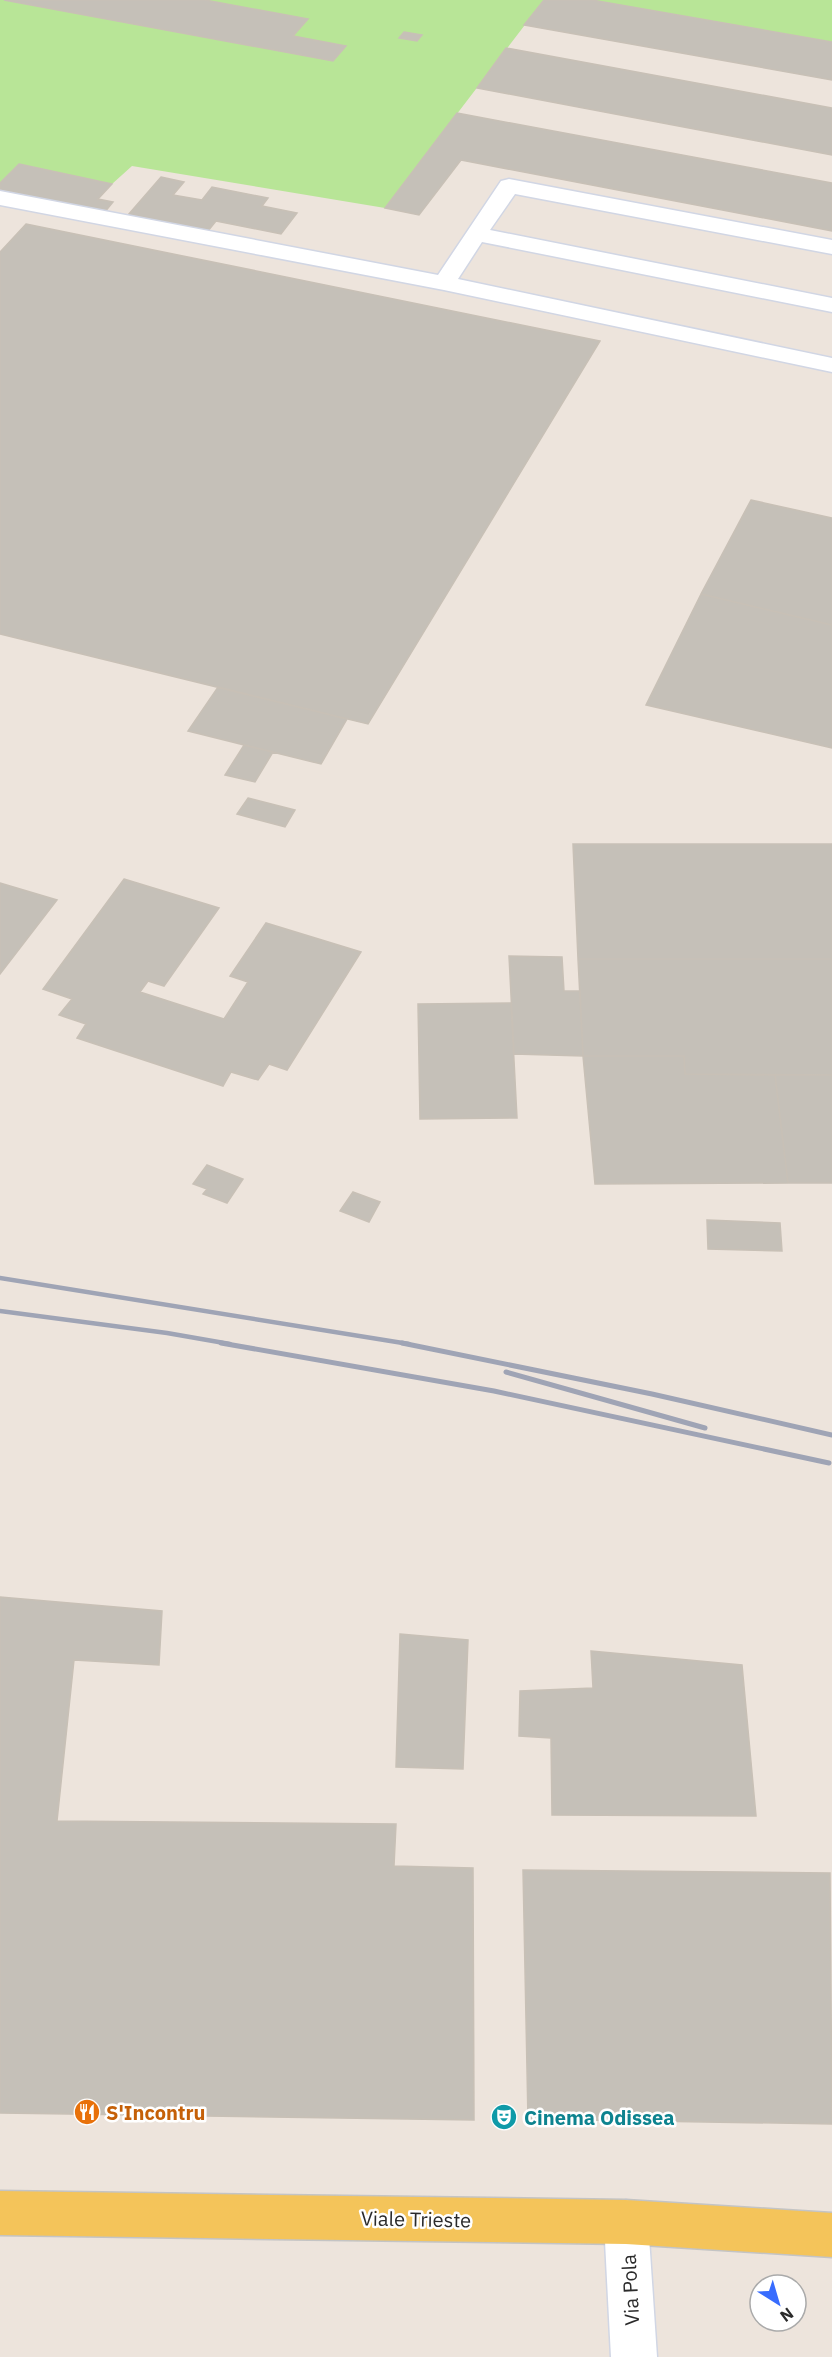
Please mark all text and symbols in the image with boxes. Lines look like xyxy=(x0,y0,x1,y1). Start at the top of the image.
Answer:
restaurant icon: S'Incontru xyxy=(72,2097,102,2127)
place label: S'Incontru xyxy=(106,2099,206,2126)
theatre icon: Cinema Odissea xyxy=(489,2102,519,2132)
place label: Cinema Odissea xyxy=(524,2104,675,2131)
street label: Viale Trieste xyxy=(361,2205,471,2233)
street label: Via Pola xyxy=(615,2253,645,2326)
north arrow xyxy=(748,2273,808,2333)
text: N xyxy=(776,2304,798,2326)

